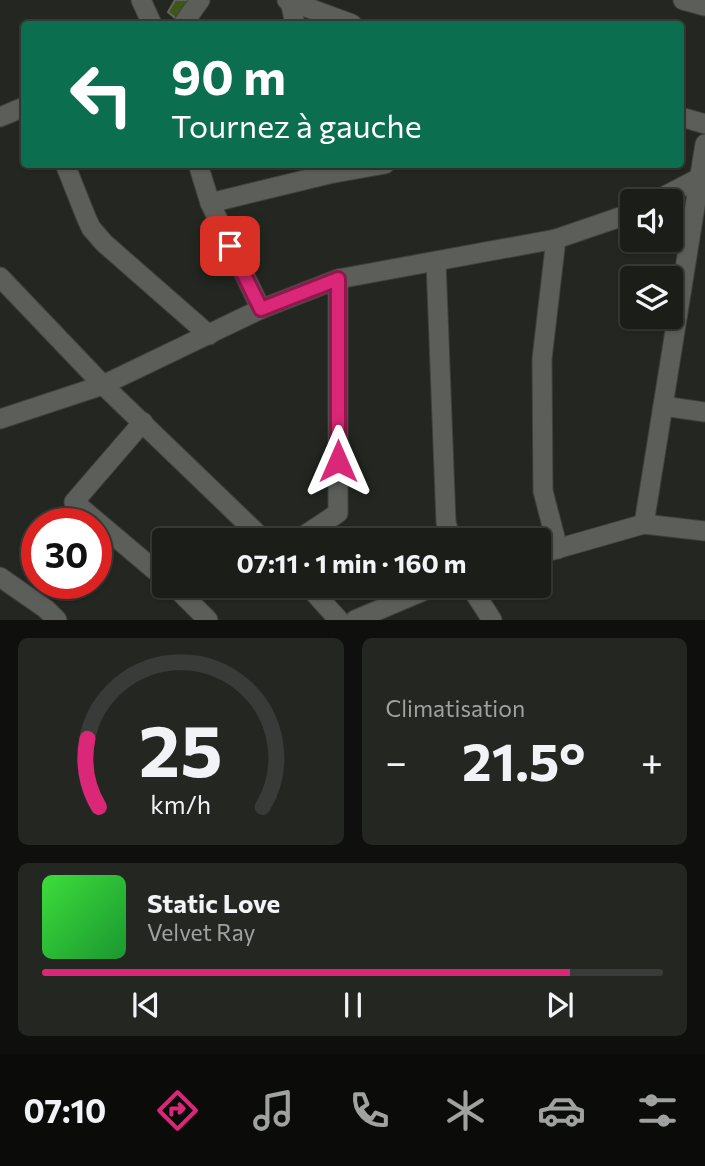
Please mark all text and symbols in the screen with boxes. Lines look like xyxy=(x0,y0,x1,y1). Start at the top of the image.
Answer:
text: 90 m xyxy=(171,45,286,105)
icon: left xyxy=(56,49,147,140)
text: Tournez à gauche xyxy=(171,105,422,145)
map controls xyxy=(620,189,683,329)
button: sound xyxy=(620,189,683,252)
pin xyxy=(200,216,260,276)
icon: arrive xyxy=(211,227,249,265)
button: layers xyxy=(620,266,683,329)
position arrow xyxy=(301,424,375,498)
speed limit sign: 30 xyxy=(21,508,112,599)
text: 07:11 · 1 min · 160 m xyxy=(237,547,466,578)
text: Climatisation xyxy=(386,694,525,722)
text: 25 xyxy=(139,704,223,793)
text: 21.5° xyxy=(462,728,586,792)
text: − xyxy=(386,737,407,784)
text: + xyxy=(641,737,663,784)
text: km/h xyxy=(150,789,211,819)
text: Static Love xyxy=(147,887,280,918)
text: Velvet Ray xyxy=(147,918,255,946)
icon: previous xyxy=(127,986,165,1024)
icon: pause xyxy=(334,986,372,1024)
icon: next xyxy=(541,986,579,1024)
icon: directions xyxy=(153,1086,202,1135)
icon: music xyxy=(249,1086,298,1135)
icon: phone xyxy=(345,1086,394,1135)
icon: climate xyxy=(441,1086,490,1135)
icon: car xyxy=(537,1086,586,1135)
icon: filters xyxy=(633,1086,682,1135)
text: 07:10 xyxy=(23,1090,106,1130)

